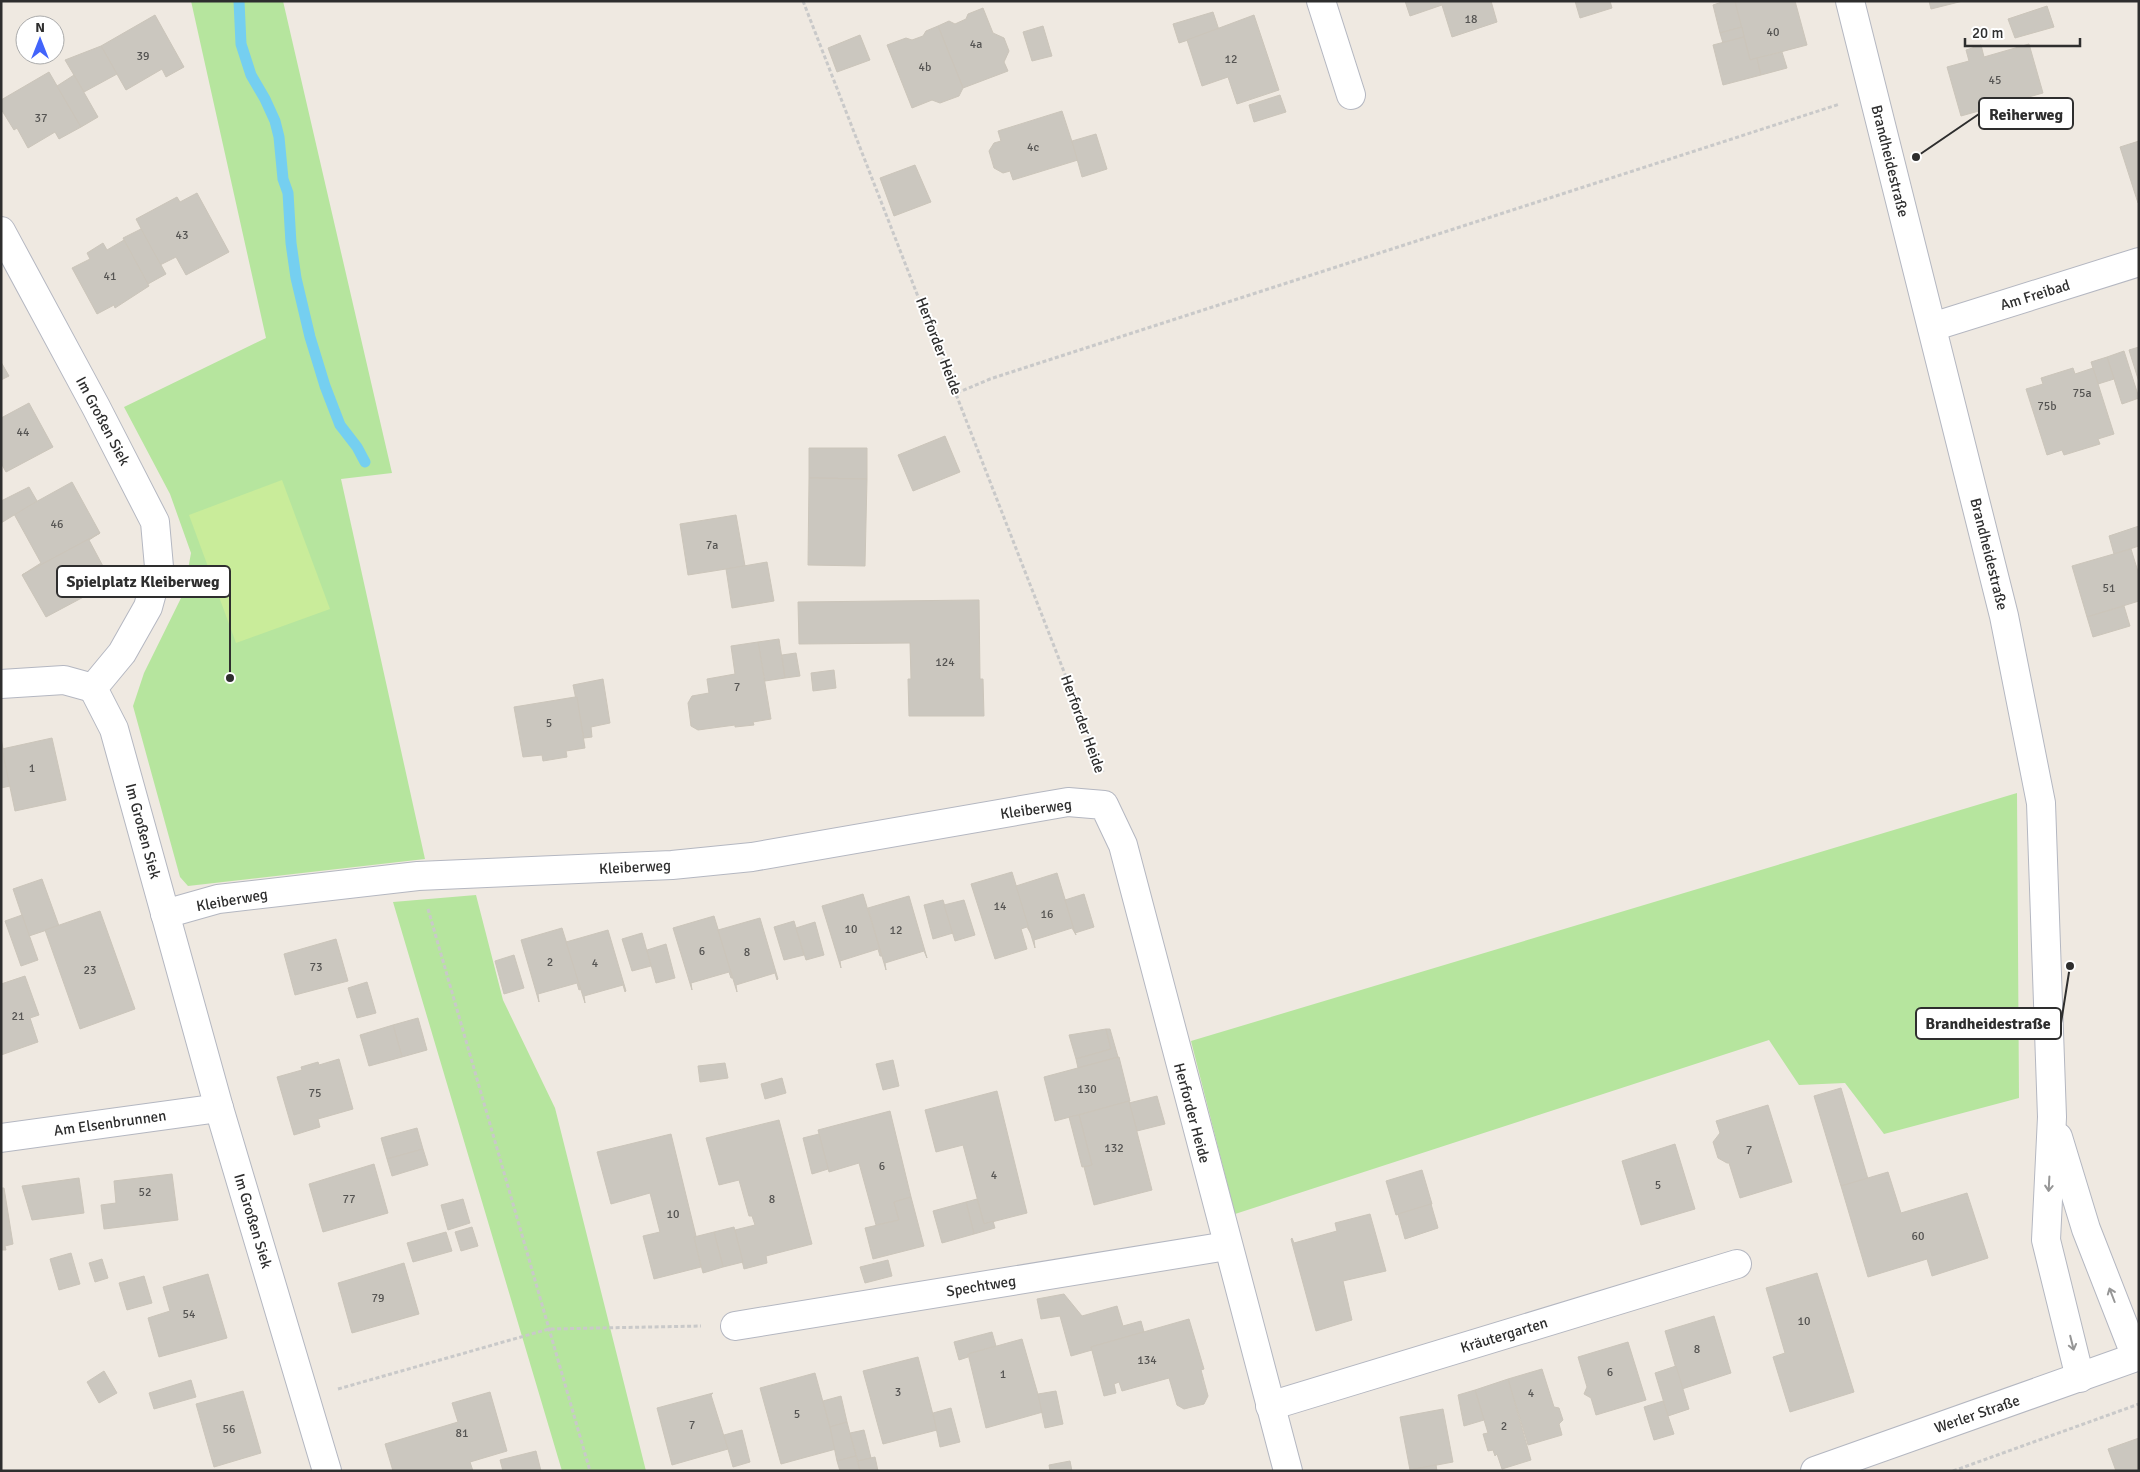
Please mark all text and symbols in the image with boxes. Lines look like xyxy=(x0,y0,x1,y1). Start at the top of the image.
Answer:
house number: 18 xyxy=(1465,12,1477,27)
north arrow xyxy=(15,15,65,65)
scale bar xyxy=(1965,15,2080,47)
text: N xyxy=(35,19,45,36)
text: 20 m xyxy=(1972,24,2003,42)
house number: 40 xyxy=(1767,25,1779,40)
house number: 4a xyxy=(970,37,982,52)
house number: 39 xyxy=(137,49,149,64)
house number: 12 xyxy=(1225,52,1237,67)
house number: 4b xyxy=(919,60,931,75)
house number: 45 xyxy=(1989,73,2001,88)
callout: Reiherweg xyxy=(1979,98,2073,129)
street label: Brandheidestraße xyxy=(1867,103,1913,219)
text: Reiherweg xyxy=(1989,105,2064,125)
house number: 37 xyxy=(35,111,47,126)
house number: 4c xyxy=(1027,140,1039,155)
house number: 43 xyxy=(176,228,188,243)
house number: 41 xyxy=(104,269,116,284)
street label: Am Freibad xyxy=(1998,276,2072,314)
street label: Herforder Heide xyxy=(912,295,966,397)
street label: Im Großen Siek xyxy=(72,373,134,469)
house number: 75a xyxy=(2072,386,2092,401)
house number: 75b xyxy=(2037,399,2057,414)
house number: 44 xyxy=(17,425,30,440)
street label: Brandheidestraße xyxy=(1966,496,2012,612)
house number: 46 xyxy=(51,517,63,532)
house number: 7a xyxy=(706,538,718,553)
callout: Spielplatz Kleiberweg xyxy=(57,566,230,597)
text: Spielplatz Kleiberweg xyxy=(66,572,220,592)
house number: 51 xyxy=(2103,581,2115,596)
house number: 124 xyxy=(935,655,955,670)
street label: Herforder Heide xyxy=(1057,672,1109,776)
house number: 7 xyxy=(734,680,740,695)
house number: 5 xyxy=(546,716,552,731)
house number: 1 xyxy=(29,761,35,776)
street label: Im Großen Siek xyxy=(122,781,165,881)
street label: Kleiberweg xyxy=(999,795,1073,823)
street label: Kleiberweg xyxy=(599,856,672,878)
street label: Kleiberweg xyxy=(195,885,269,915)
house number: 14 xyxy=(994,899,1007,914)
house number: 16 xyxy=(1041,907,1053,922)
house number: 10 xyxy=(845,922,857,937)
house number: 12 xyxy=(890,923,902,938)
house number: 6 xyxy=(699,944,705,959)
house number: 8 xyxy=(744,945,750,960)
house number: 2 xyxy=(547,955,553,970)
house number: 4 xyxy=(592,956,599,971)
house number: 73 xyxy=(310,960,322,975)
house number: 23 xyxy=(84,963,96,978)
callout: Brandheidestraße xyxy=(1916,1008,2061,1039)
house number: 21 xyxy=(12,1009,24,1024)
text: Brandheidestraße xyxy=(1925,1014,2051,1034)
street label: Herforder Heide xyxy=(1170,1061,1214,1165)
house number: 130 xyxy=(1077,1082,1097,1097)
house number: 75 xyxy=(309,1086,321,1101)
street label: Am Elsenbrunnen xyxy=(53,1106,167,1140)
house number: 132 xyxy=(1104,1141,1124,1156)
house number: 7 xyxy=(1746,1143,1752,1158)
house number: 6 xyxy=(879,1159,885,1174)
house number: 4 xyxy=(991,1168,998,1183)
street label: Im Großen Siek xyxy=(230,1171,276,1271)
one-way arrow xyxy=(2044,1175,2053,1191)
house number: 5 xyxy=(1655,1178,1661,1193)
house number: 52 xyxy=(139,1185,151,1200)
house number: 77 xyxy=(343,1192,355,1207)
house number: 8 xyxy=(769,1192,775,1207)
house number: 10 xyxy=(667,1207,679,1222)
house number: 60 xyxy=(1912,1229,1924,1244)
street label: Spechtweg xyxy=(945,1272,1017,1300)
one-way arrow xyxy=(2107,1288,2116,1303)
house number: 79 xyxy=(372,1291,384,1306)
house number: 54 xyxy=(183,1307,196,1322)
street label: Kräutergarten xyxy=(1458,1313,1550,1357)
house number: 10 xyxy=(1798,1314,1810,1329)
one-way arrow xyxy=(2068,1334,2077,1350)
house number: 8 xyxy=(1694,1342,1700,1357)
house number: 134 xyxy=(1137,1353,1157,1368)
house number: 6 xyxy=(1607,1365,1613,1380)
house number: 1 xyxy=(1000,1367,1006,1382)
house number: 3 xyxy=(895,1385,901,1400)
house number: 4 xyxy=(1528,1386,1535,1401)
street label: Werler Straße xyxy=(1932,1391,2022,1437)
house number: 5 xyxy=(794,1407,800,1422)
house number: 7 xyxy=(689,1418,695,1433)
house number: 2 xyxy=(1501,1419,1507,1434)
house number: 56 xyxy=(223,1422,235,1437)
house number: 81 xyxy=(456,1426,468,1441)

